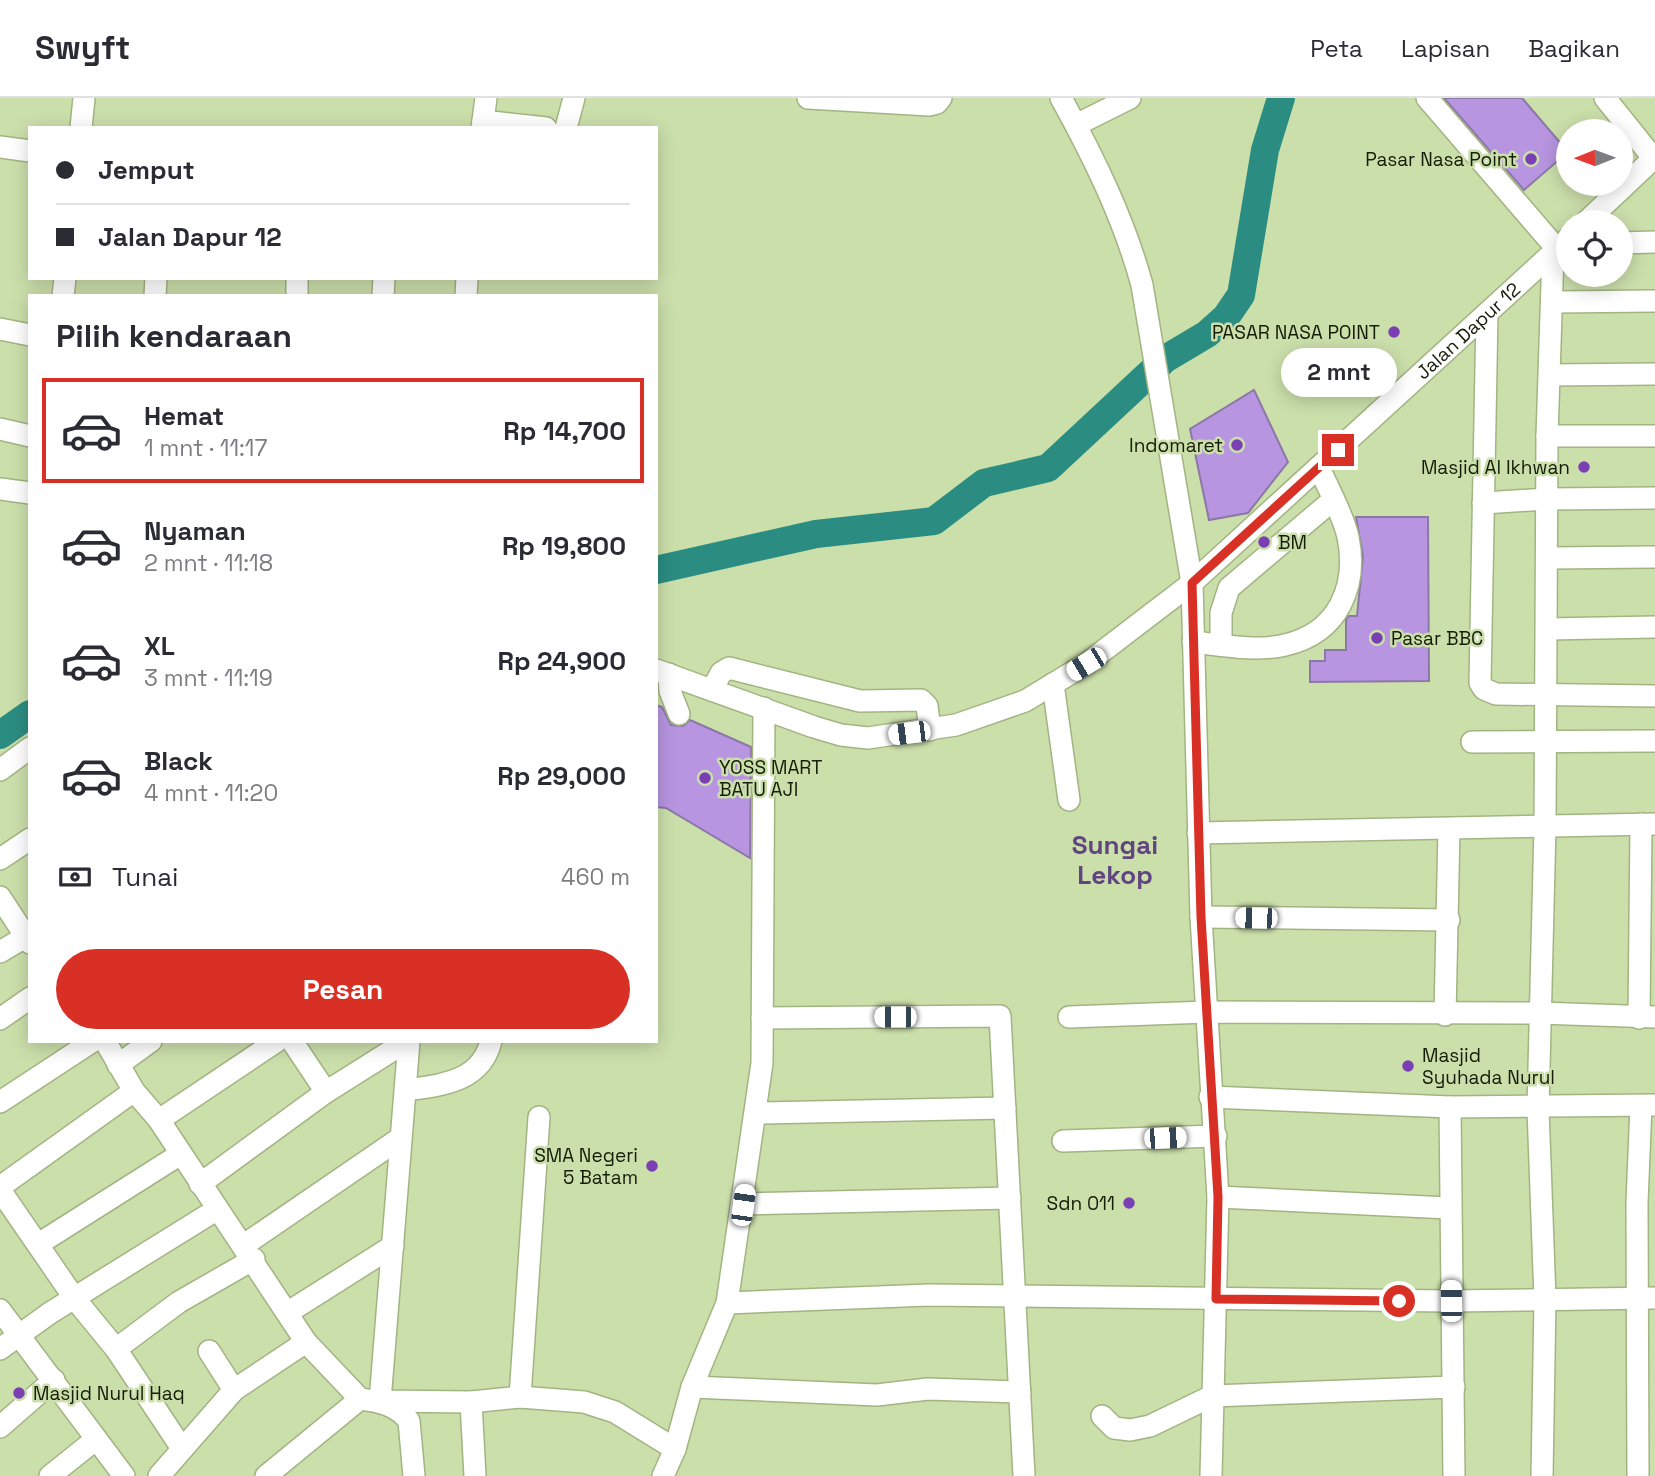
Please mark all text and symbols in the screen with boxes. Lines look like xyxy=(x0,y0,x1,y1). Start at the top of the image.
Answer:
text: Swyft xyxy=(35,27,130,69)
text: Peta xyxy=(1310,33,1363,64)
text: Lapisan xyxy=(1401,33,1490,64)
text: Bagikan xyxy=(1528,33,1620,64)
north arrow xyxy=(1556,119,1633,196)
map controls xyxy=(1556,119,1633,287)
place label: Pasar Nasa Point xyxy=(1365,147,1517,172)
marker: Pasar Nasa Point xyxy=(1523,151,1539,167)
text: Jemput xyxy=(98,153,195,187)
button: locate xyxy=(1556,210,1633,287)
text: Jalan Dapur 12 xyxy=(98,220,282,254)
street label: Jalan Dapur 12 xyxy=(1410,277,1525,385)
text: Pilih kendaraan xyxy=(56,316,292,356)
place label: PASAR NASA POINT xyxy=(1212,320,1380,345)
marker: PASAR NASA POINT xyxy=(1386,324,1402,340)
callout: 2 mnt xyxy=(1280,348,1396,398)
text: 2 mnt xyxy=(1307,357,1371,387)
icon: car xyxy=(60,399,123,462)
text: Hemat xyxy=(144,399,224,433)
text: Rp 14,700 xyxy=(503,414,626,448)
text: 1 mnt · 11:17 xyxy=(144,433,267,463)
place label: Indomaret xyxy=(1129,433,1223,458)
route end xyxy=(1322,434,1354,466)
marker: Indomaret xyxy=(1229,437,1245,453)
place label: Masjid Al Ikhwan xyxy=(1421,455,1570,480)
marker: Masjid Al Ikhwan xyxy=(1576,459,1592,475)
icon: car xyxy=(60,514,123,577)
text: Nyaman xyxy=(144,514,246,548)
text: Rp 19,800 xyxy=(502,529,626,563)
place label: BM xyxy=(1278,530,1307,555)
marker: BM xyxy=(1256,534,1272,550)
text: 2 mnt · 11:18 xyxy=(144,548,273,578)
place label: Pasar BBC xyxy=(1391,626,1483,651)
icon: car xyxy=(60,629,123,692)
text: XL xyxy=(144,629,175,663)
marker: Pasar BBC xyxy=(1369,630,1385,646)
text: Rp 24,900 xyxy=(497,644,626,678)
car xyxy=(1063,644,1110,684)
text: 3 mnt · 11:19 xyxy=(144,663,273,693)
car xyxy=(887,720,932,746)
icon: car xyxy=(60,744,123,807)
text: Black xyxy=(144,744,213,778)
place label: YOSS MART BATU AJI xyxy=(719,755,822,802)
text: Rp 29,000 xyxy=(497,759,626,793)
marker: YOSS MART BATU AJI xyxy=(697,770,713,786)
text: 4 mnt · 11:20 xyxy=(144,778,278,808)
district label: Sungai Lekop xyxy=(1072,828,1158,892)
icon: cash xyxy=(56,858,94,896)
text: Tunai xyxy=(112,860,178,894)
text: 460 m xyxy=(561,862,630,892)
car xyxy=(1235,907,1278,929)
button: Pesan xyxy=(56,949,630,1029)
car xyxy=(875,1007,917,1028)
place label: Masjid Syuhada Nurul xyxy=(1422,1043,1555,1090)
marker: Masjid Syuhada Nurul xyxy=(1400,1058,1416,1074)
car xyxy=(1144,1127,1187,1149)
place label: SMA Negeri 5 Batam xyxy=(534,1143,638,1190)
marker: SMA Negeri 5 Batam xyxy=(644,1158,660,1174)
car xyxy=(730,1183,757,1227)
place label: Sdn 011 xyxy=(1047,1191,1115,1216)
marker: Sdn 011 xyxy=(1121,1195,1137,1211)
car xyxy=(1441,1280,1462,1322)
route start xyxy=(1383,1285,1415,1317)
place label: Masjid Nurul Haq xyxy=(33,1381,185,1406)
marker: Masjid Nurul Haq xyxy=(11,1385,27,1401)

